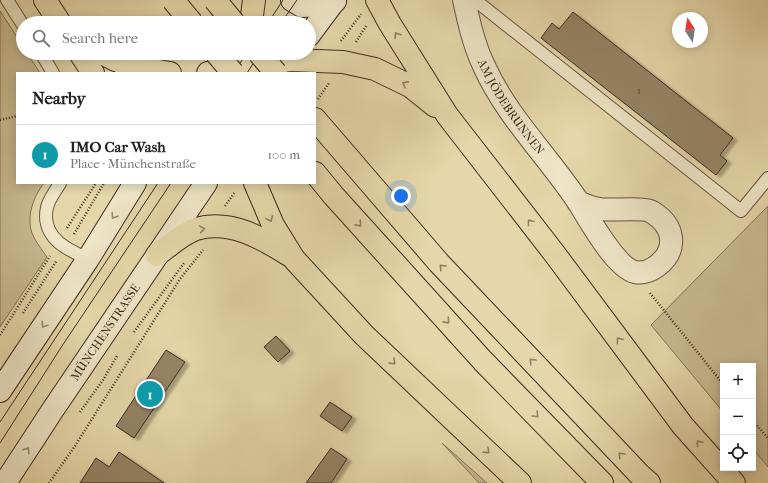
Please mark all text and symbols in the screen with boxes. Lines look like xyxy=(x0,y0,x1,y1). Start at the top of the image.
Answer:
north arrow xyxy=(672,12,708,48)
search box xyxy=(16,16,316,60)
icon: search xyxy=(30,27,52,49)
text: Search here xyxy=(62,29,138,47)
one-way arrow xyxy=(394,32,401,39)
street label: AM JÖDEBRUNNEN xyxy=(474,56,547,157)
one-way arrow xyxy=(402,81,409,89)
house number: 1 xyxy=(637,85,641,97)
text: Nearby xyxy=(32,88,86,108)
text: IMO Car Wash xyxy=(70,138,166,156)
text: 1 xyxy=(43,147,47,162)
text: 100 m xyxy=(267,147,300,162)
text: Place · Münchenstraße xyxy=(70,156,196,171)
your location xyxy=(391,186,411,206)
one-way arrow xyxy=(112,212,119,219)
one-way arrow xyxy=(266,215,274,222)
one-way arrow xyxy=(528,219,535,226)
one-way arrow xyxy=(355,220,362,227)
one-way arrow xyxy=(199,225,205,234)
one-way arrow xyxy=(440,264,447,272)
street label: MÜNCHENSTRASSE xyxy=(68,281,143,383)
one-way arrow xyxy=(442,316,449,324)
one-way arrow xyxy=(42,321,49,328)
one-way arrow xyxy=(617,338,624,345)
one-way arrow xyxy=(388,357,396,365)
one-way arrow xyxy=(529,358,536,366)
map controls xyxy=(720,363,756,471)
button: + xyxy=(720,363,756,399)
pin: 1 xyxy=(137,379,163,409)
button: − xyxy=(720,399,756,435)
one-way arrow xyxy=(531,410,539,418)
button: locate xyxy=(720,435,756,471)
one-way arrow xyxy=(696,440,703,448)
one-way arrow xyxy=(22,447,30,454)
one-way arrow xyxy=(482,447,490,454)
one-way arrow xyxy=(619,453,626,460)

